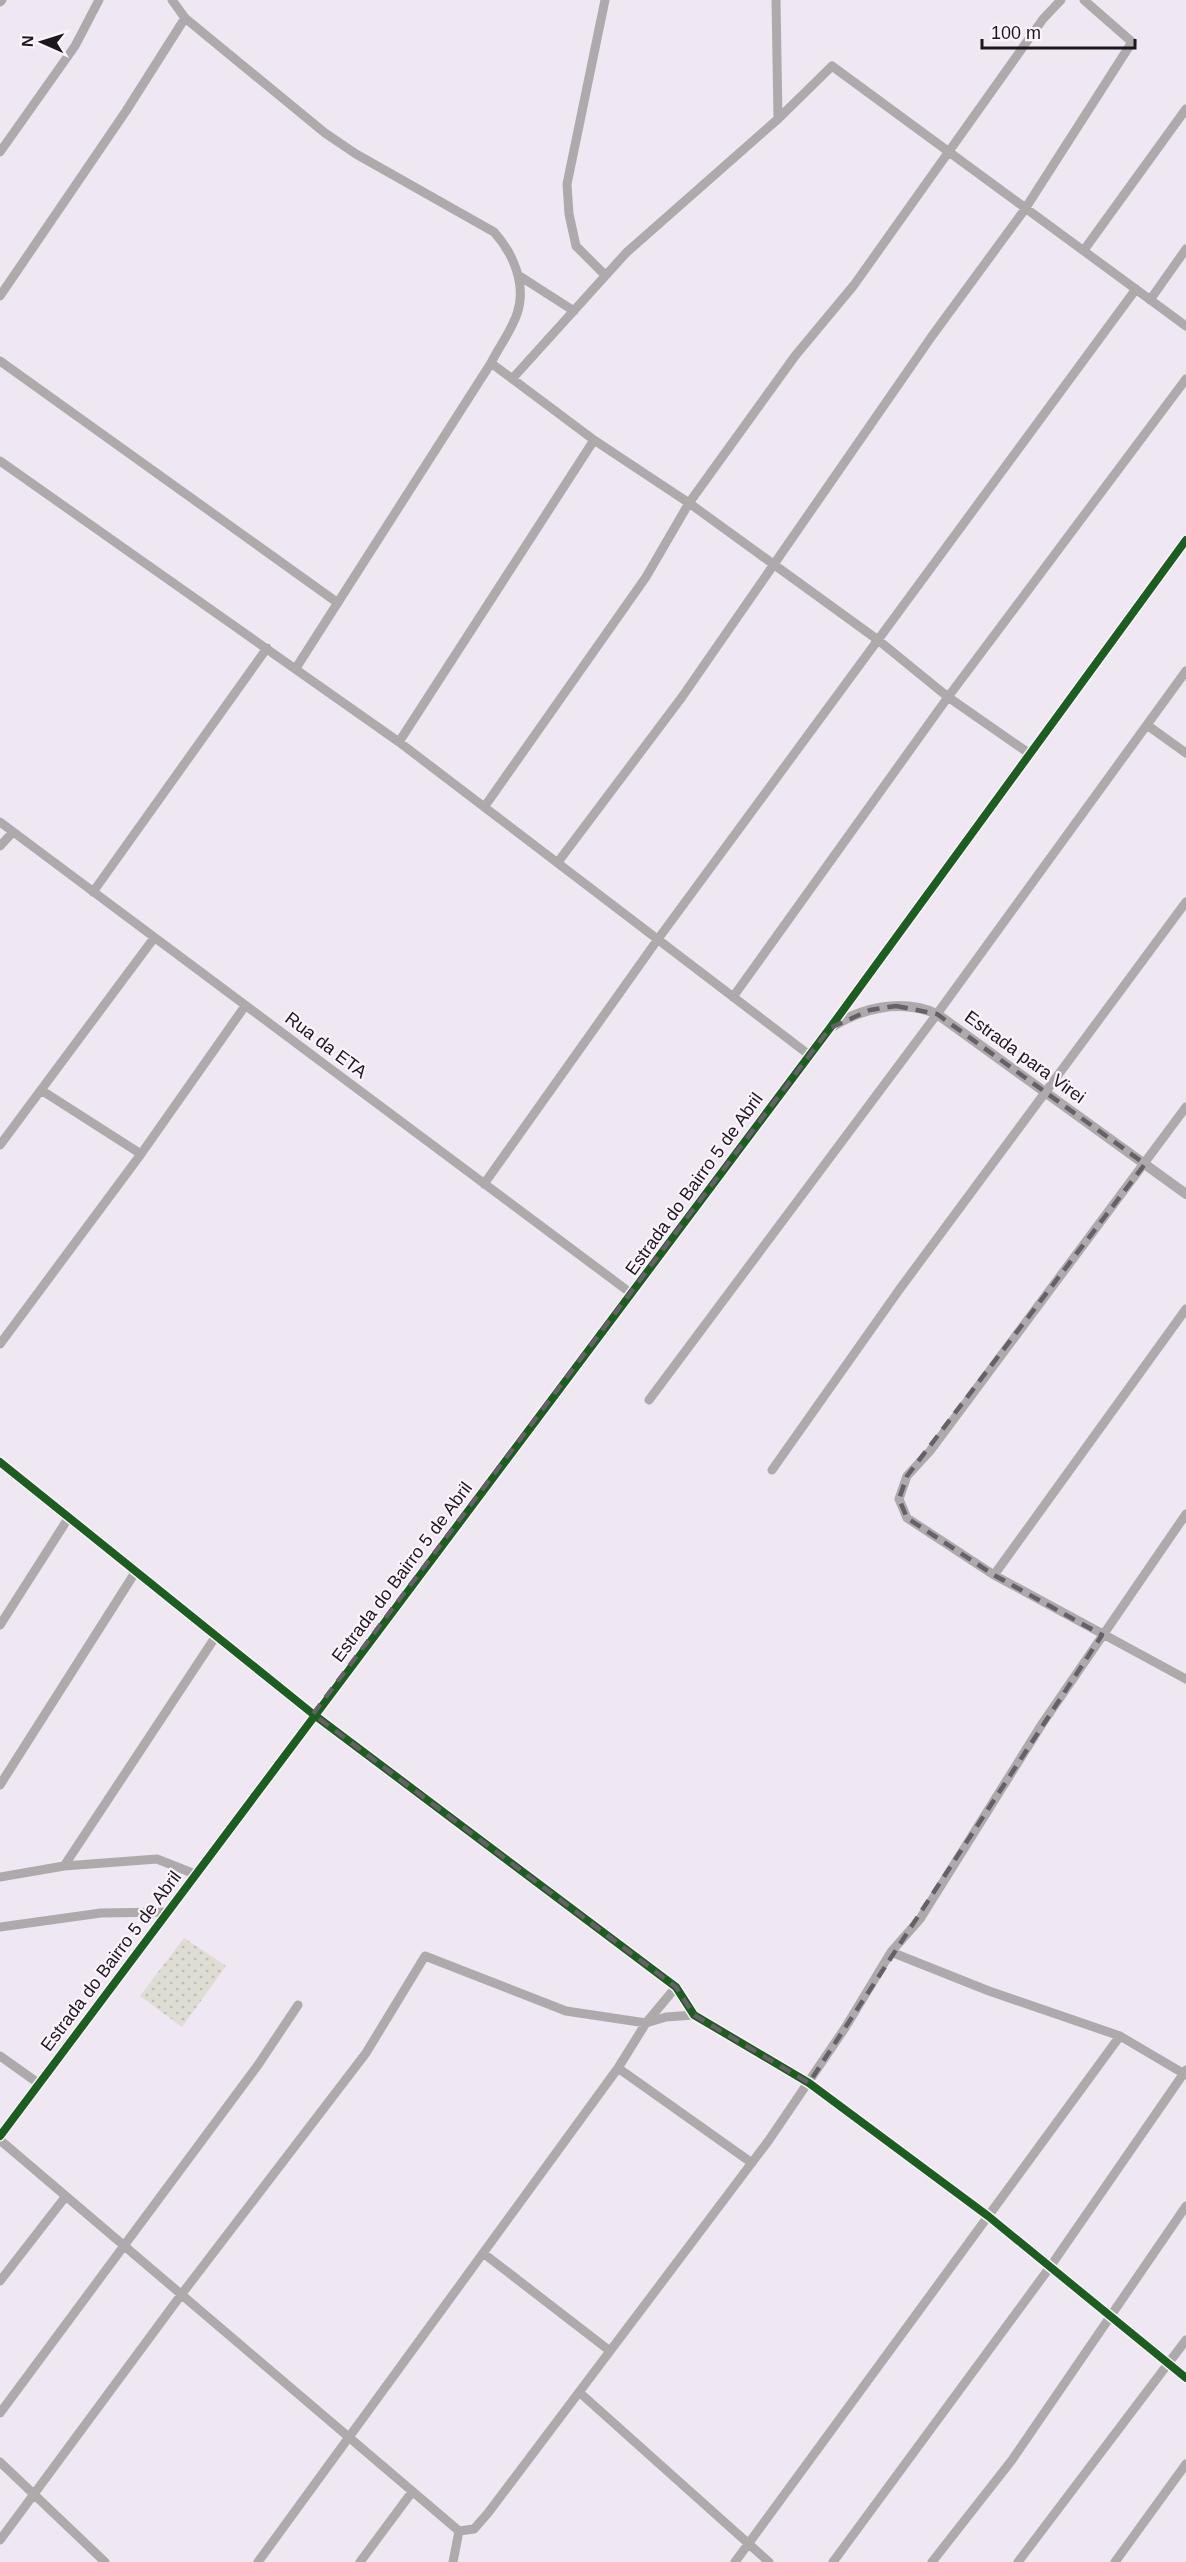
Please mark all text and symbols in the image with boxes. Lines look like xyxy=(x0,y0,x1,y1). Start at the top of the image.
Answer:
north arrow xyxy=(12,12,72,72)
scale bar xyxy=(982,12,1135,50)
text: 100 m xyxy=(991,23,1041,43)
text: N xyxy=(19,35,36,47)
street label: Estrada para Virei xyxy=(961,1007,1089,1107)
street label: Rua da ETA xyxy=(281,1008,371,1082)
street label: Estrada do Bairro 5 de Abril xyxy=(621,1089,767,1279)
street label: Estrada do Bairro 5 de Abril xyxy=(328,1478,476,1666)
street label: Estrada do Bairro 5 de Abril xyxy=(37,1867,185,2055)

